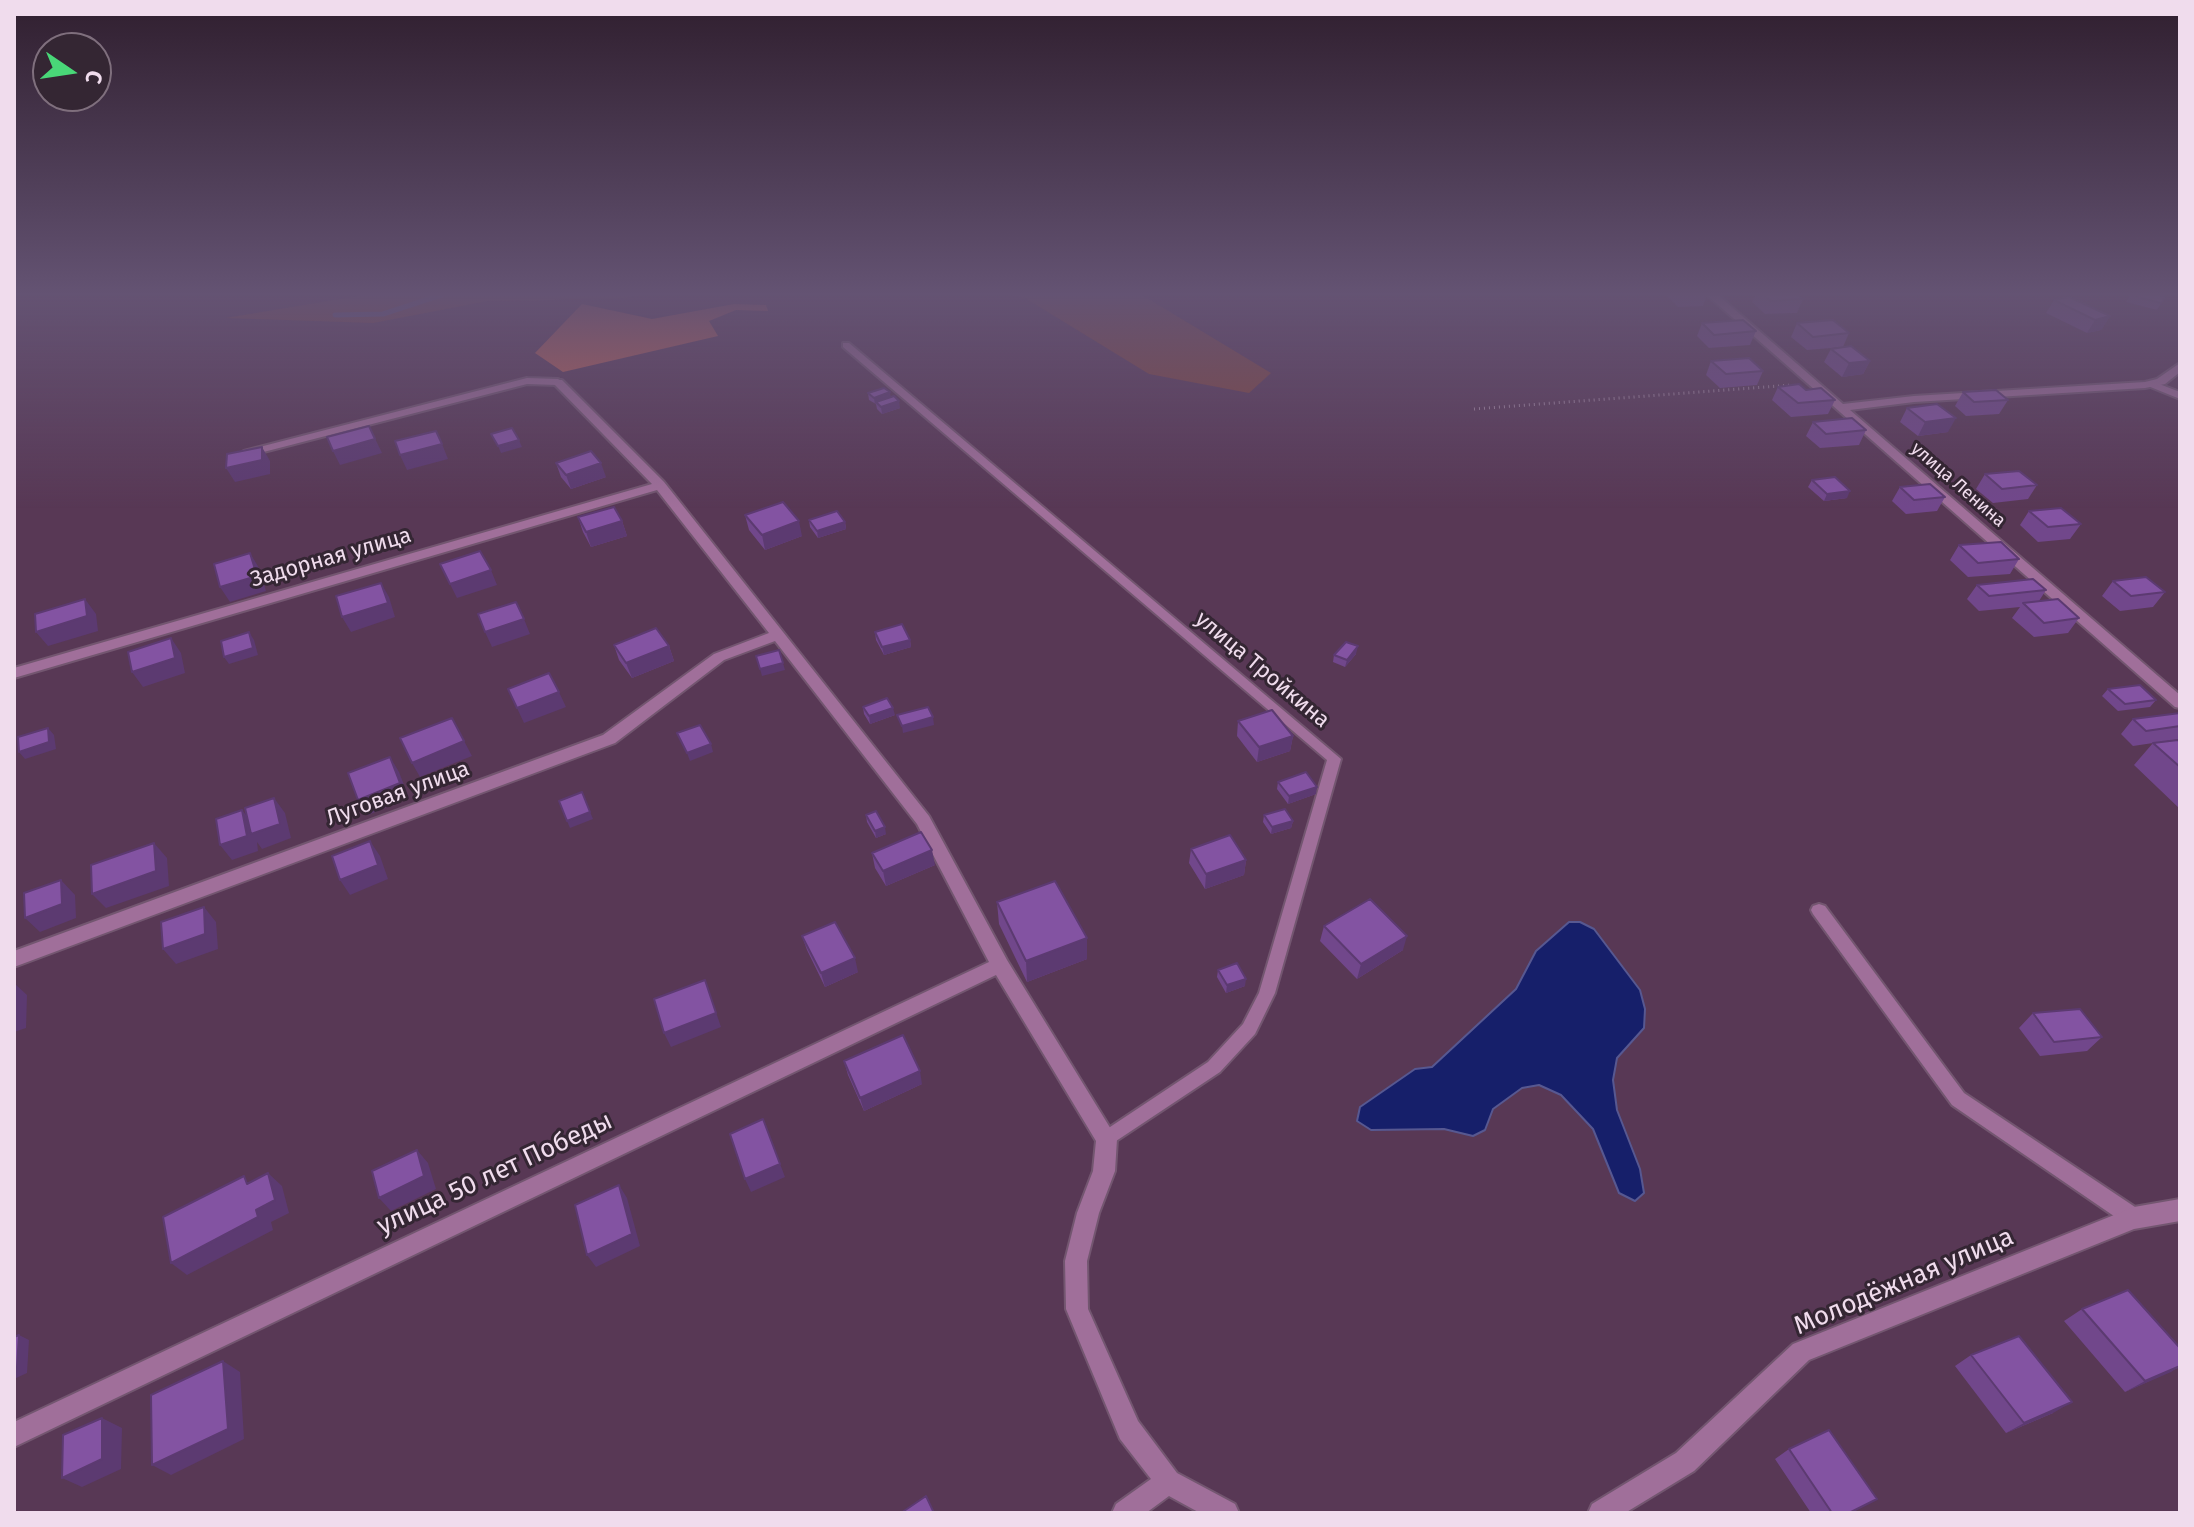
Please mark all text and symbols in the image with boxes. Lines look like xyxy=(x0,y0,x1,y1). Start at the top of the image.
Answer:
north arrow xyxy=(32,32,112,112)
text: С xyxy=(79,68,109,86)
street label: улица Ленина xyxy=(1906,438,2010,532)
street label: Задорная улица xyxy=(248,522,414,594)
street label: улица Тройкина xyxy=(1189,606,1335,734)
street label: Луговая улица xyxy=(323,756,473,832)
street label: улица 50 лет Победы xyxy=(372,1106,618,1242)
street label: Молодёжная улица xyxy=(1790,1222,2018,1342)

